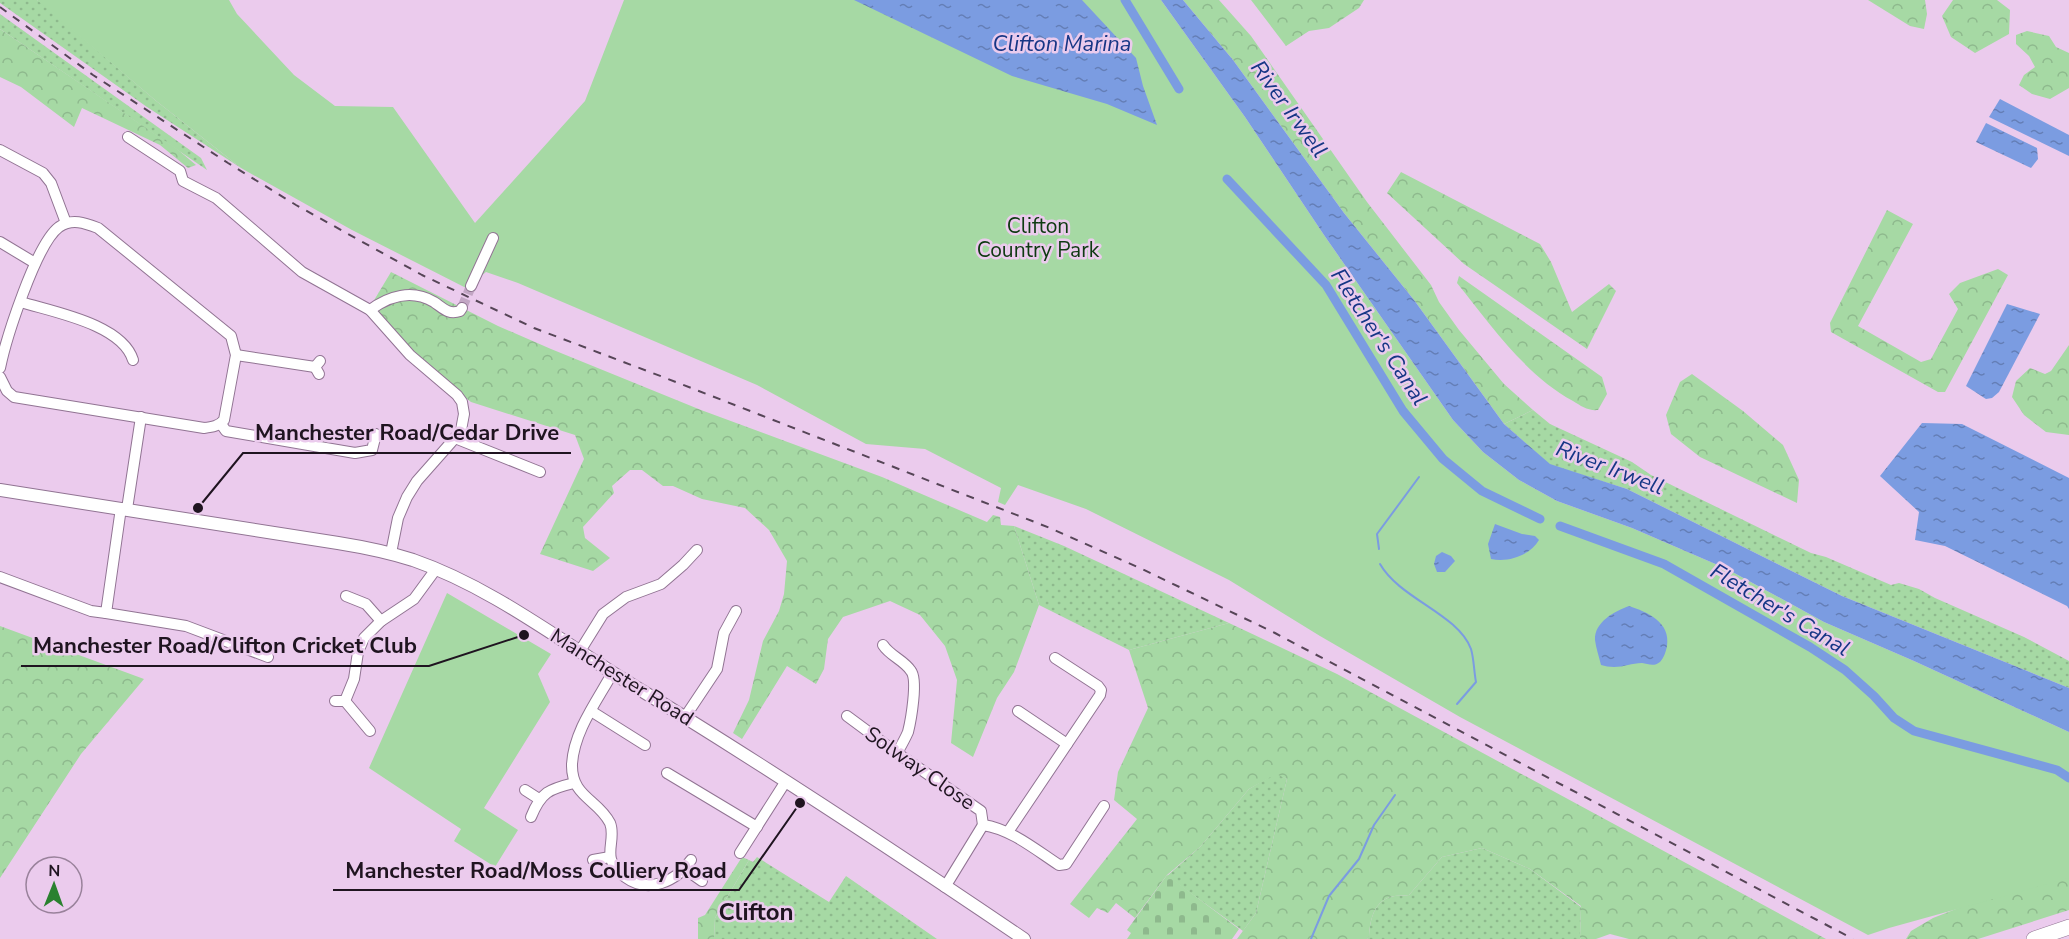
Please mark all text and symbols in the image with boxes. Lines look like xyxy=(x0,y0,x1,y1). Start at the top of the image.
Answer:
water label: Clifton Marina xyxy=(993,29,1131,59)
water label: River Irwell xyxy=(1244,54,1334,164)
park label: Clifton Country Park xyxy=(977,212,1100,264)
water label: Fletcher's Canal xyxy=(1323,263,1435,411)
callout: Manchester Road/Cedar Drive xyxy=(243,413,571,453)
text: Manchester Road/Cedar Drive xyxy=(255,418,559,448)
water label: River Irwell xyxy=(1552,434,1668,502)
water label: Fletcher's Canal xyxy=(1705,556,1855,664)
street label: Manchester Road xyxy=(545,622,699,732)
callout: Manchester Road/Clifton Cricket Club xyxy=(21,626,429,666)
text: Manchester Road/Clifton Cricket Club xyxy=(33,631,417,661)
street label: Solway Close xyxy=(859,720,981,816)
callout: Manchester Road/Moss Colliery Road xyxy=(333,850,739,890)
north arrow xyxy=(24,855,84,915)
text: Manchester Road/Moss Colliery Road xyxy=(345,856,727,886)
text: N xyxy=(48,860,60,882)
district label: Clifton xyxy=(718,896,794,928)

